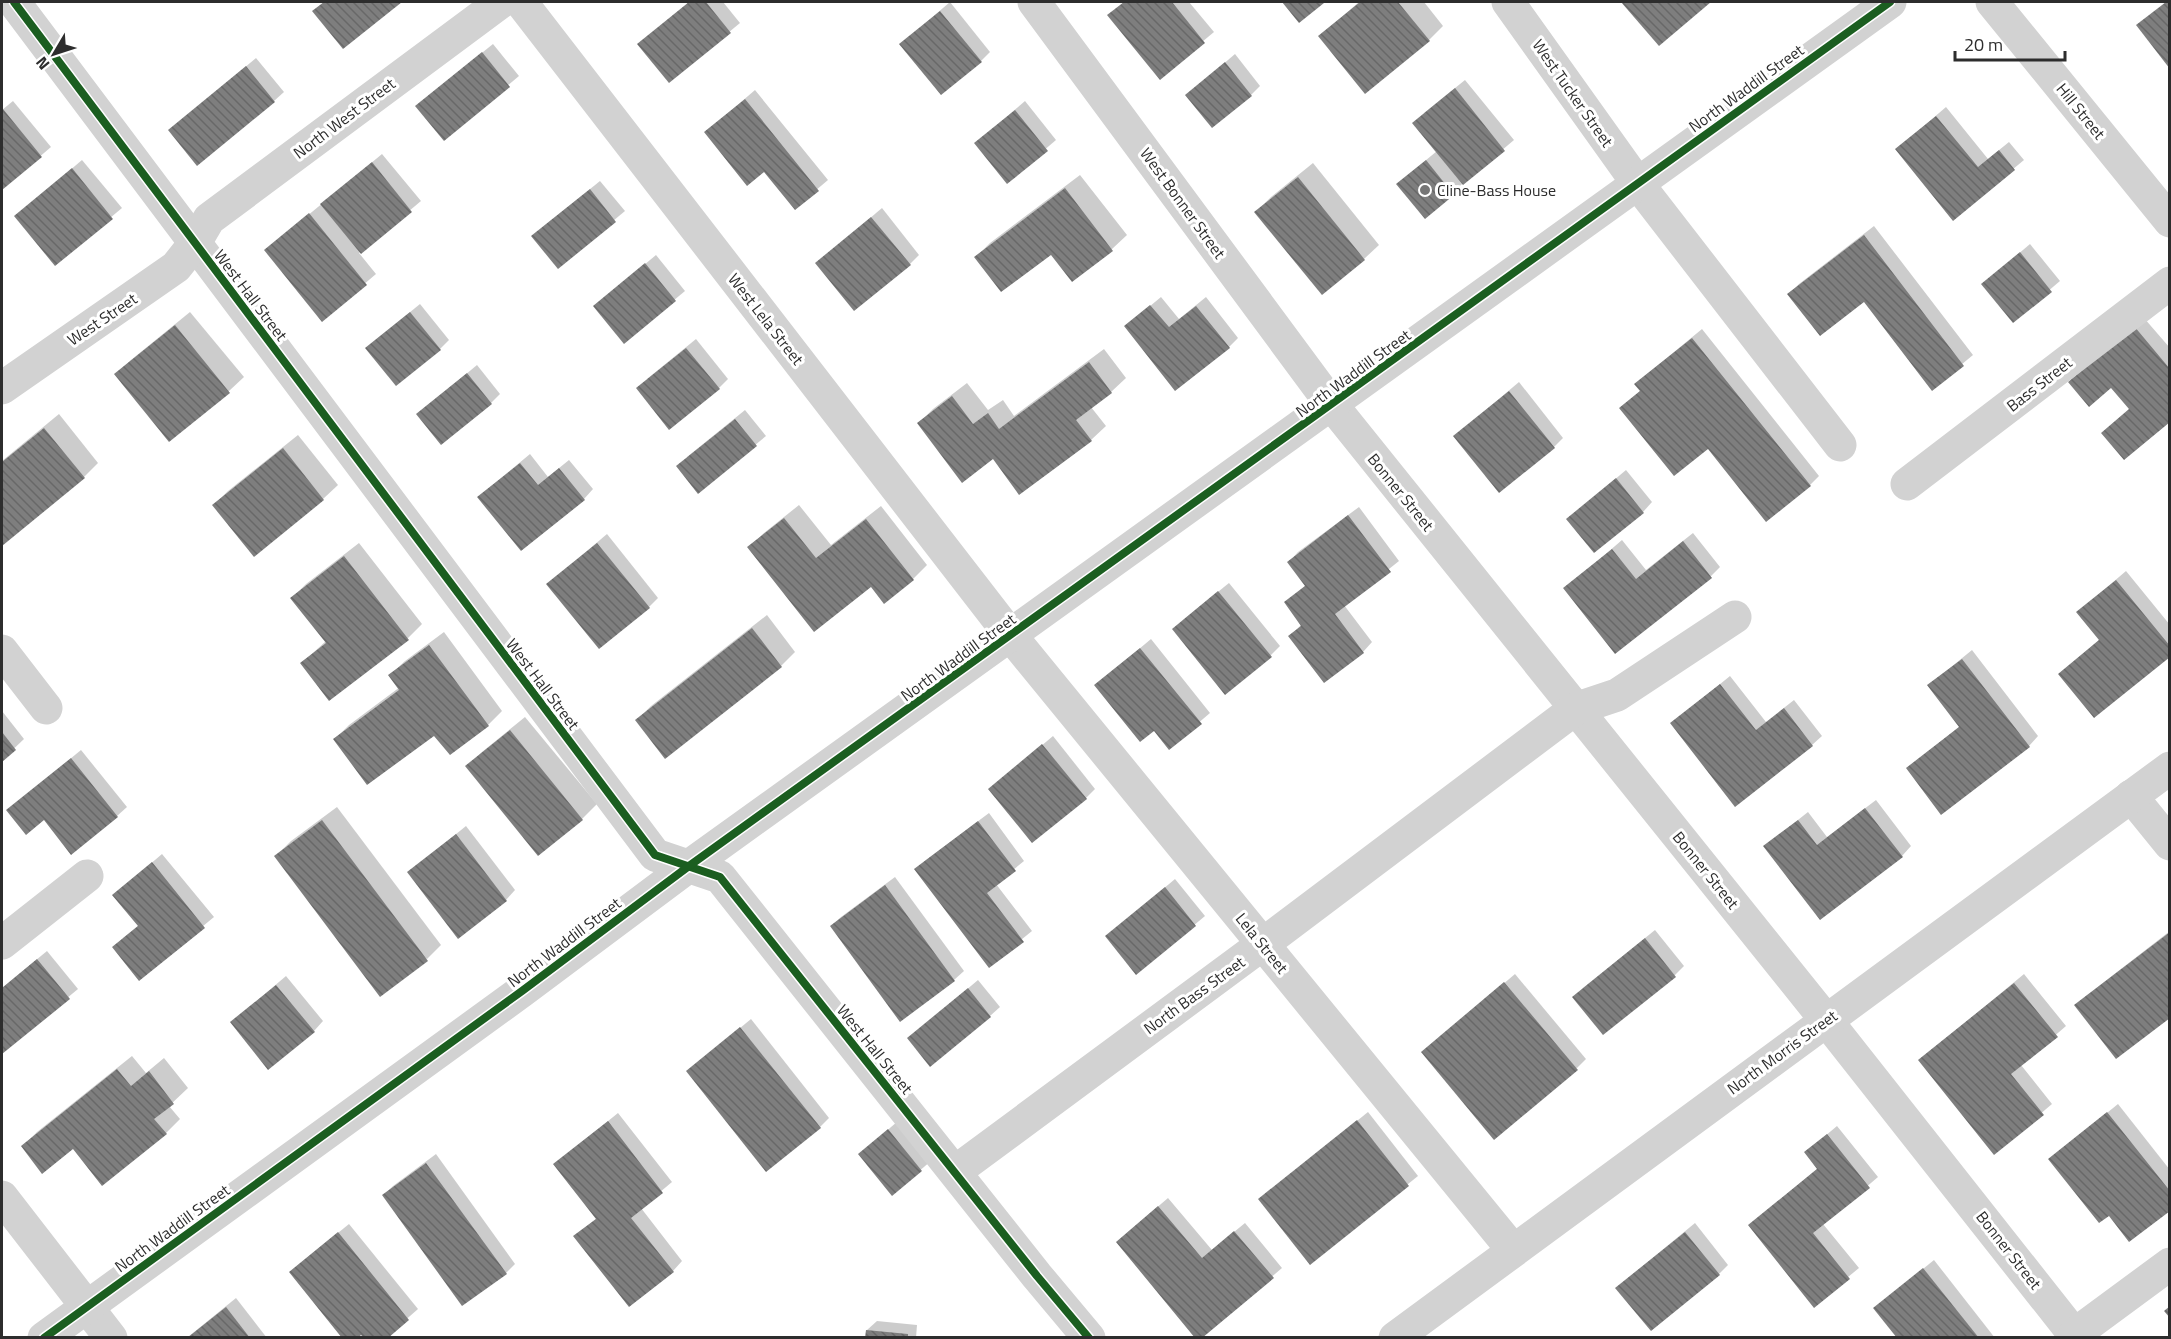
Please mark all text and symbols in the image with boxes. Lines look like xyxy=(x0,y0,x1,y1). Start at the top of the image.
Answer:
north arrow xyxy=(24,24,84,84)
scale bar xyxy=(1955,24,2064,62)
text: 20 m xyxy=(1964,31,2003,58)
street label: West Tucker Street xyxy=(1527,34,1619,152)
street label: North Waddill Street xyxy=(1684,38,1809,138)
text: N xyxy=(30,52,55,75)
street label: North West Street xyxy=(288,71,400,164)
street label: Hill Street xyxy=(2051,78,2111,145)
street label: West Bonner Street xyxy=(1134,142,1232,264)
place label: Cline-Bass House xyxy=(1437,178,1556,202)
marker: Cline-Bass House xyxy=(1418,183,1432,197)
street label: West Hall Street xyxy=(208,244,294,346)
street label: West Lela Street xyxy=(722,268,810,370)
street label: West Street xyxy=(62,287,142,351)
street label: North Waddill Street xyxy=(1291,323,1416,423)
street label: Bass Street xyxy=(2001,350,2077,417)
street label: Bonner Street xyxy=(1362,448,1440,536)
street label: North Waddill Street xyxy=(896,607,1021,707)
street label: West Hall Street xyxy=(500,633,586,735)
street label: Bonner Street xyxy=(1667,826,1745,914)
street label: North Waddill Street xyxy=(502,891,626,993)
street label: Lela Street xyxy=(1230,907,1294,979)
street label: North Bass Street xyxy=(1138,950,1250,1040)
street label: West Hall Street xyxy=(831,999,919,1099)
street label: North Morris Street xyxy=(1722,1004,1842,1100)
street label: North Waddill Street xyxy=(110,1178,235,1278)
street label: Bonner Street xyxy=(1971,1206,2048,1295)

